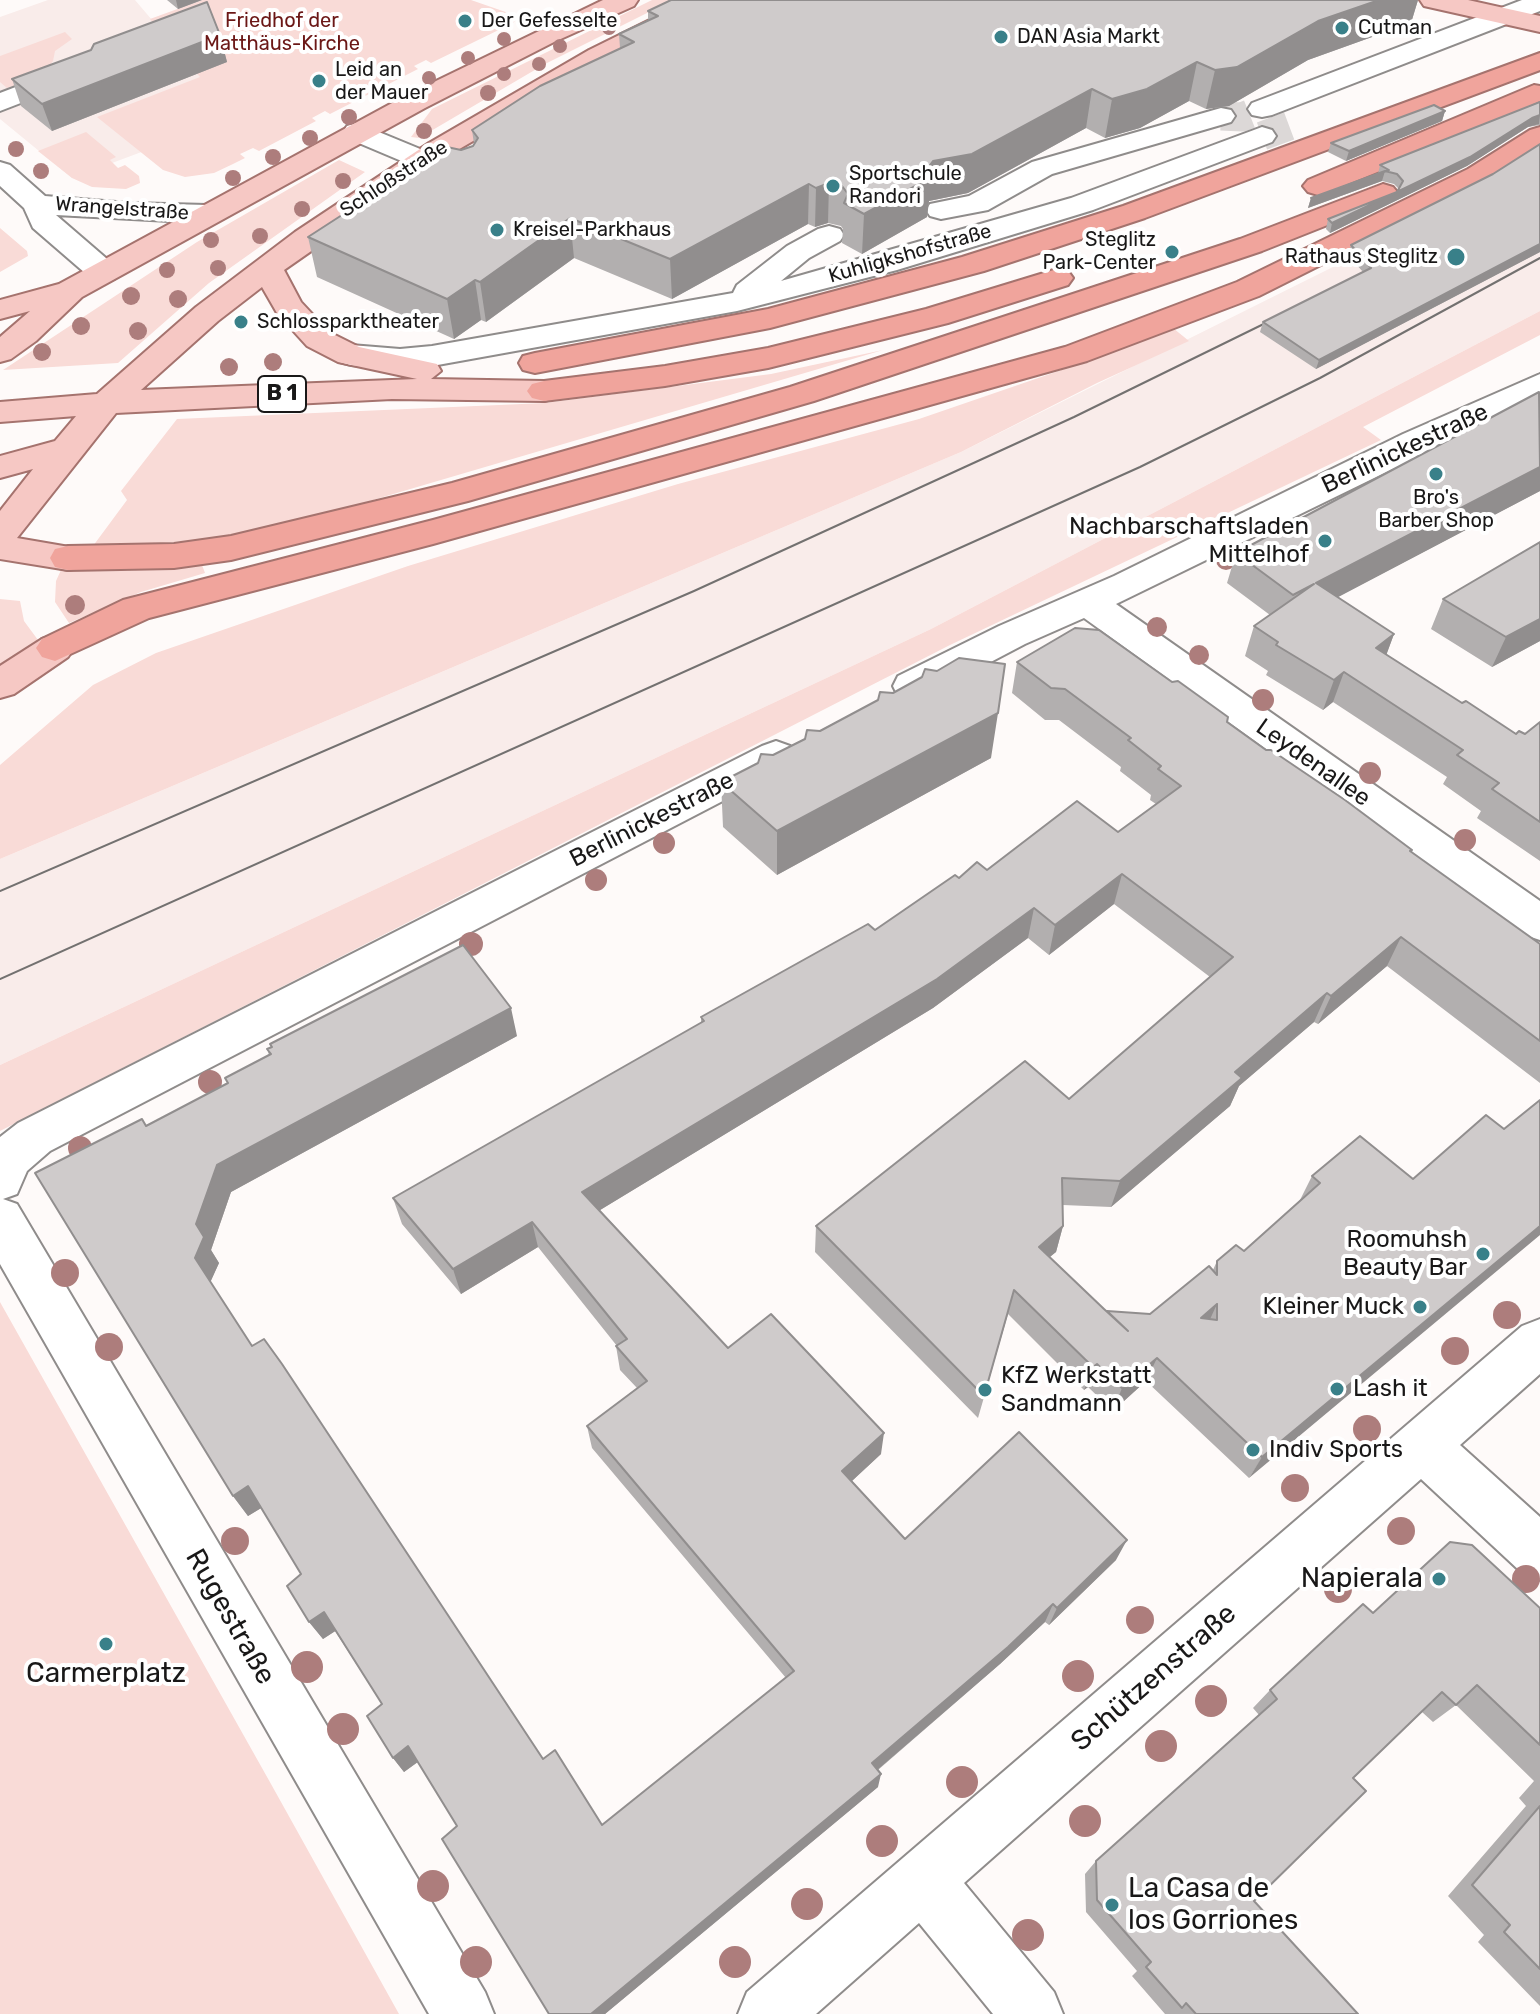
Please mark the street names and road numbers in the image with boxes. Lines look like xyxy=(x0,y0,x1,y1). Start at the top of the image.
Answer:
street label: Schloßstraße xyxy=(336,135,452,223)
street label: Wrangelstraße xyxy=(54,192,190,226)
street label: Kuhligkshofstraße xyxy=(826,219,994,289)
road number: B 1 xyxy=(258,376,306,412)
street label: Berlinickestraße xyxy=(1317,398,1493,500)
street label: Leydenallee xyxy=(1250,713,1376,813)
street label: Berlinickestraße xyxy=(565,766,739,874)
street label: Rugestraße xyxy=(178,1543,282,1691)
street label: Schützenstraße xyxy=(1065,1597,1243,1759)

